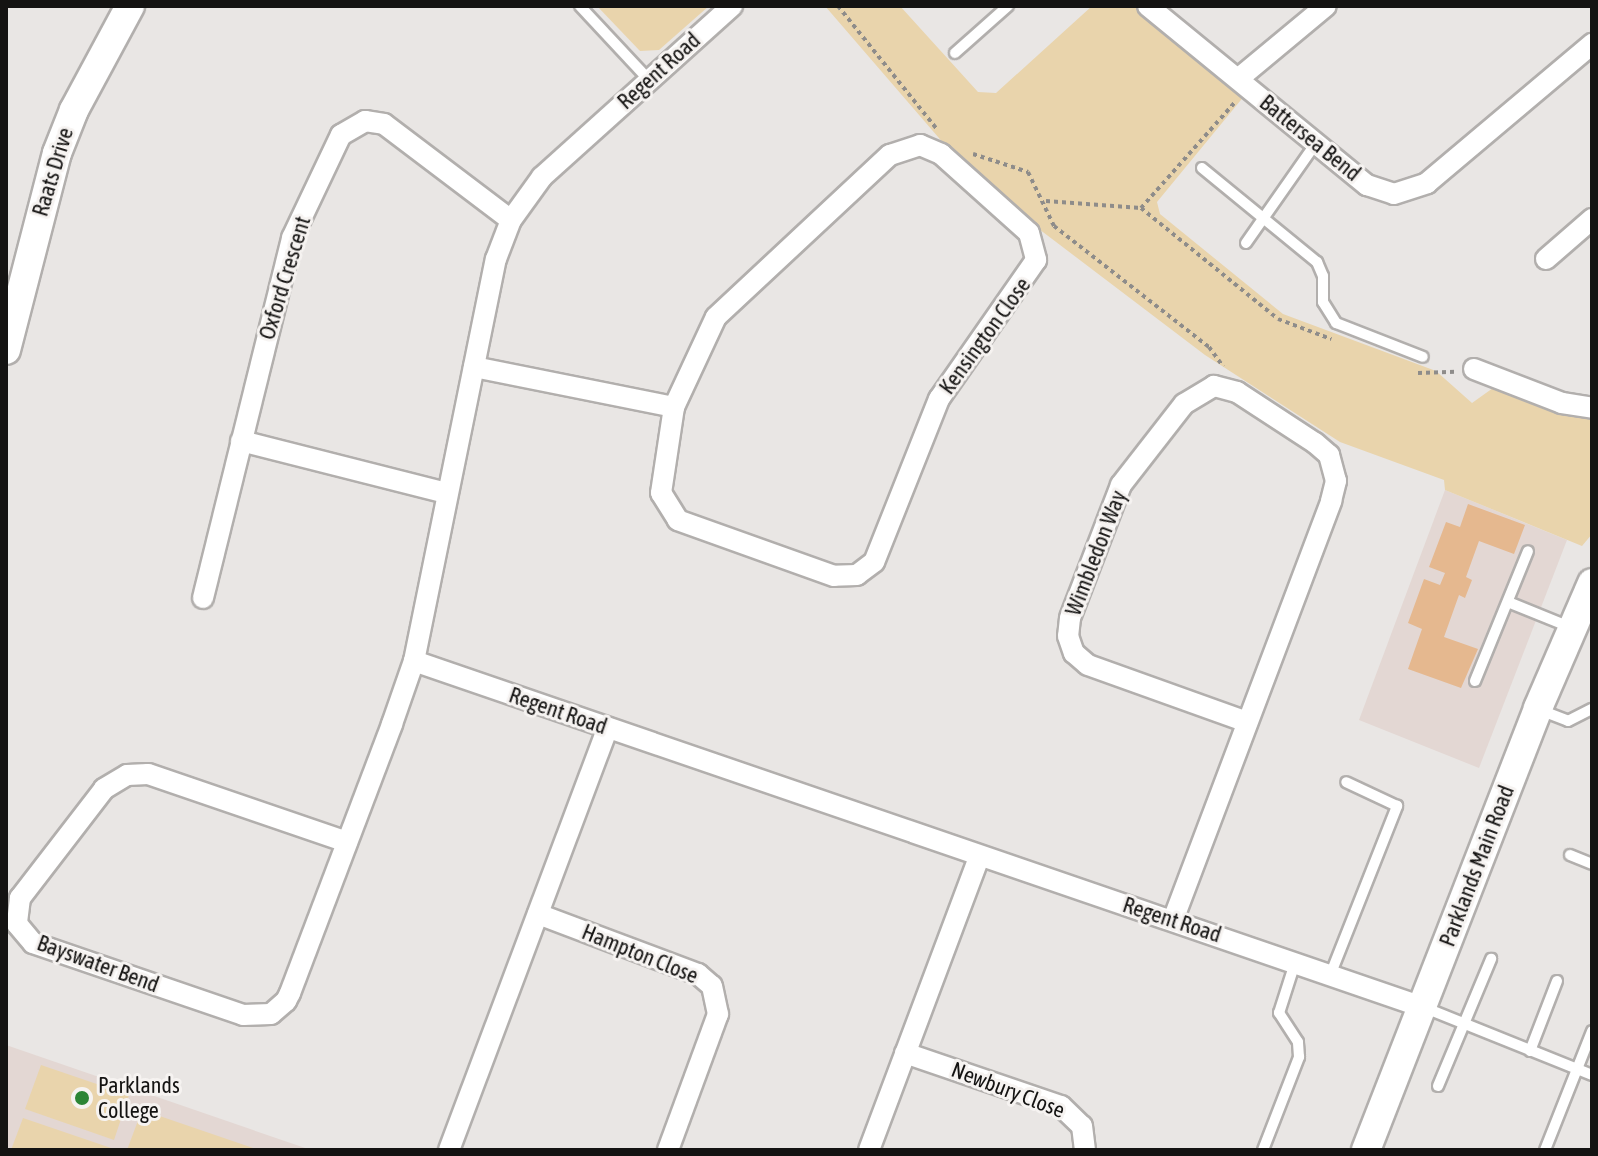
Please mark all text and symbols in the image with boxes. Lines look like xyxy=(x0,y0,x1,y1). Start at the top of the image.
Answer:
street label: Regent Road xyxy=(612,27,706,115)
street label: Battersea Bend xyxy=(1254,89,1366,187)
street label: Raats Drive xyxy=(27,124,79,220)
street label: Oxford Crescent xyxy=(254,213,316,343)
street label: Kensington Close xyxy=(934,273,1036,399)
street label: Wimbledon Way xyxy=(1060,487,1132,619)
street label: Regent Road xyxy=(505,682,611,740)
street label: Parklands Main Road xyxy=(1434,782,1520,950)
street label: Regent Road xyxy=(1119,892,1225,948)
street label: Hampton Close xyxy=(578,919,702,989)
street label: Bayswater Bend xyxy=(33,930,163,998)
street label: Newbury Close xyxy=(948,1056,1068,1124)
place label: Parklands College xyxy=(98,1072,180,1124)
marker: Parklands College xyxy=(73,1089,91,1107)

